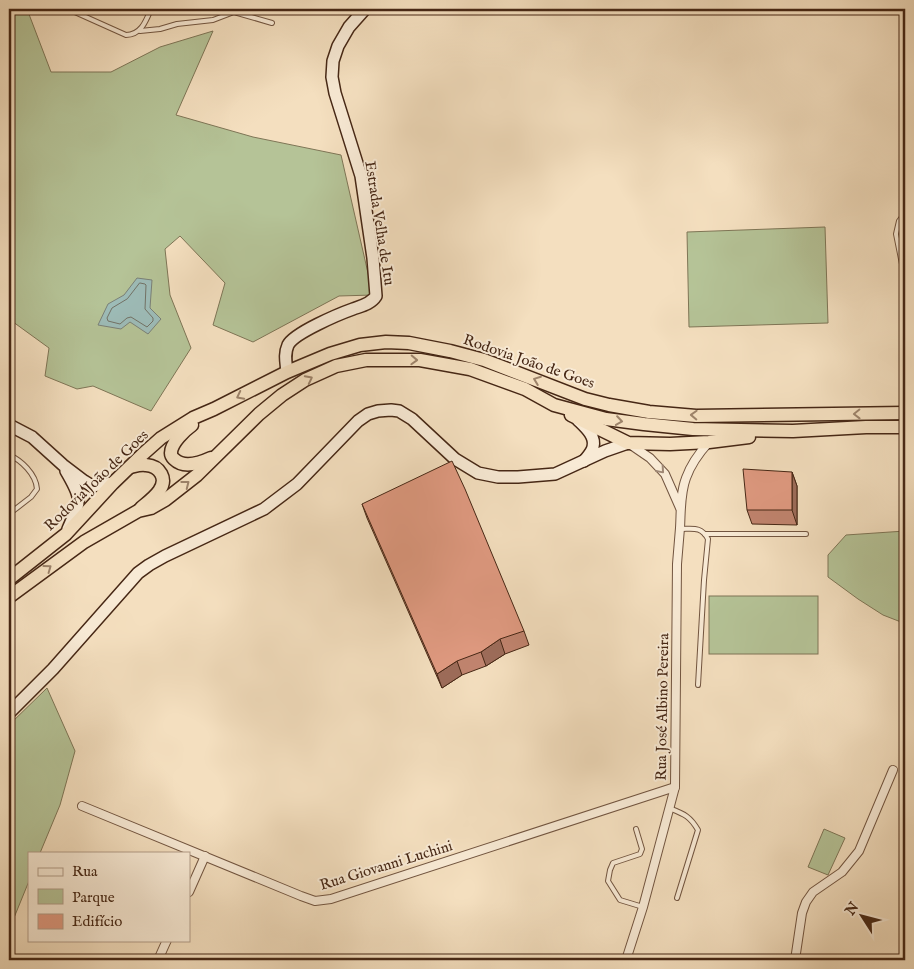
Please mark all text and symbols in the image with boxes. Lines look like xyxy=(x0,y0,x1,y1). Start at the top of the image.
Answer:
street label: Estrada Velha de Itu xyxy=(360,159,399,287)
street label: Rodovia João de Goes xyxy=(461,330,597,393)
one-way arrow xyxy=(411,355,419,365)
one-way arrow xyxy=(304,375,313,385)
one-way arrow xyxy=(533,376,541,386)
one-way arrow xyxy=(236,390,245,400)
one-way arrow xyxy=(852,409,860,419)
one-way arrow xyxy=(690,410,698,421)
one-way arrow xyxy=(615,415,623,426)
street label: Rodovia João de Goes xyxy=(40,426,152,535)
one-way arrow xyxy=(656,465,665,474)
one-way arrow xyxy=(180,481,189,489)
one-way arrow xyxy=(42,565,52,574)
street label: Rua José Albino Pereira xyxy=(652,633,673,781)
street label: Rua Giovanni Luchini xyxy=(317,836,455,895)
legend xyxy=(28,852,190,942)
text: Rua xyxy=(72,862,98,881)
text: Parque xyxy=(72,888,115,907)
north arrow xyxy=(836,892,886,942)
text: N xyxy=(841,899,863,920)
text: Edifício xyxy=(72,912,122,931)

